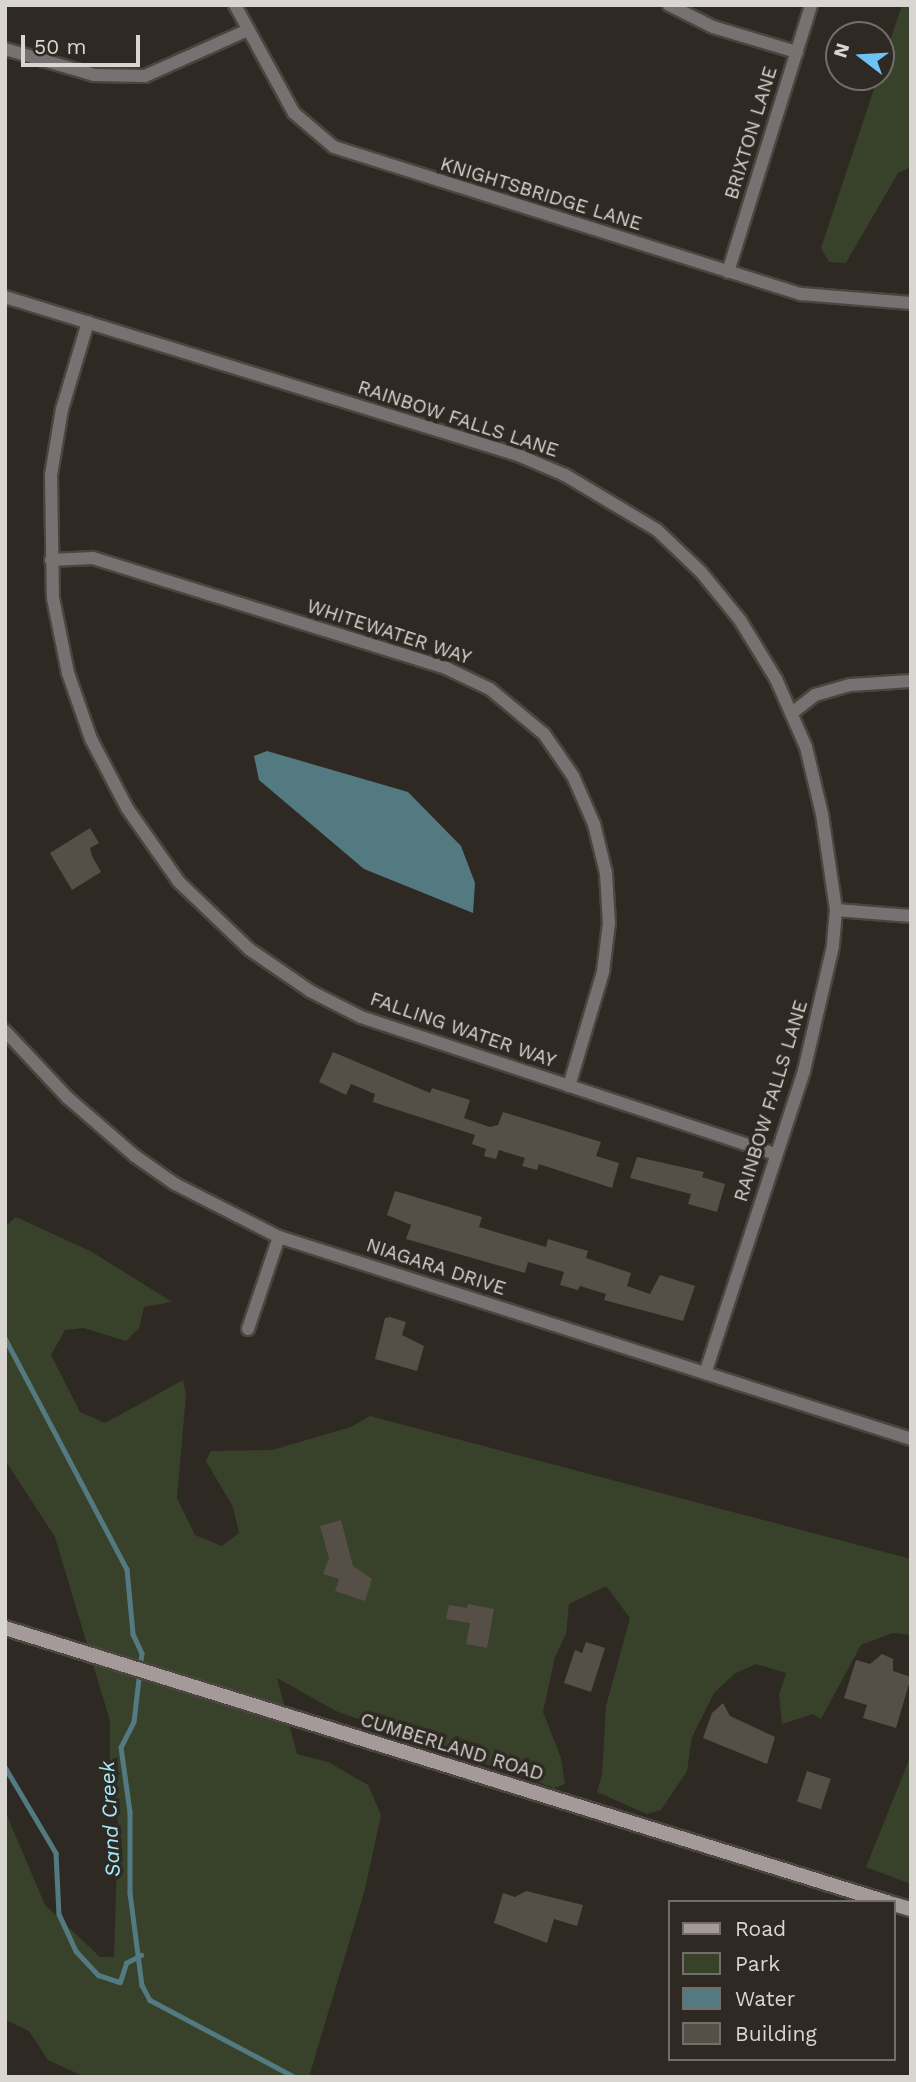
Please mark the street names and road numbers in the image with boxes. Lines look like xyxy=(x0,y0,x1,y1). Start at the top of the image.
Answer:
street label: BRIXTON LANE xyxy=(720,64,782,202)
street label: KNIGHTSBRIDGE LANE xyxy=(437,152,645,236)
street label: RAINBOW FALLS LANE xyxy=(355,376,561,462)
street label: WHITEWATER WAY xyxy=(304,595,474,669)
street label: FALLING WATER WAY xyxy=(367,987,559,1073)
street label: RAINBOW FALLS LANE xyxy=(729,997,813,1205)
street label: NIAGARA DRIVE xyxy=(363,1234,509,1300)
street label: CUMBERLAND ROAD xyxy=(358,1708,546,1786)

